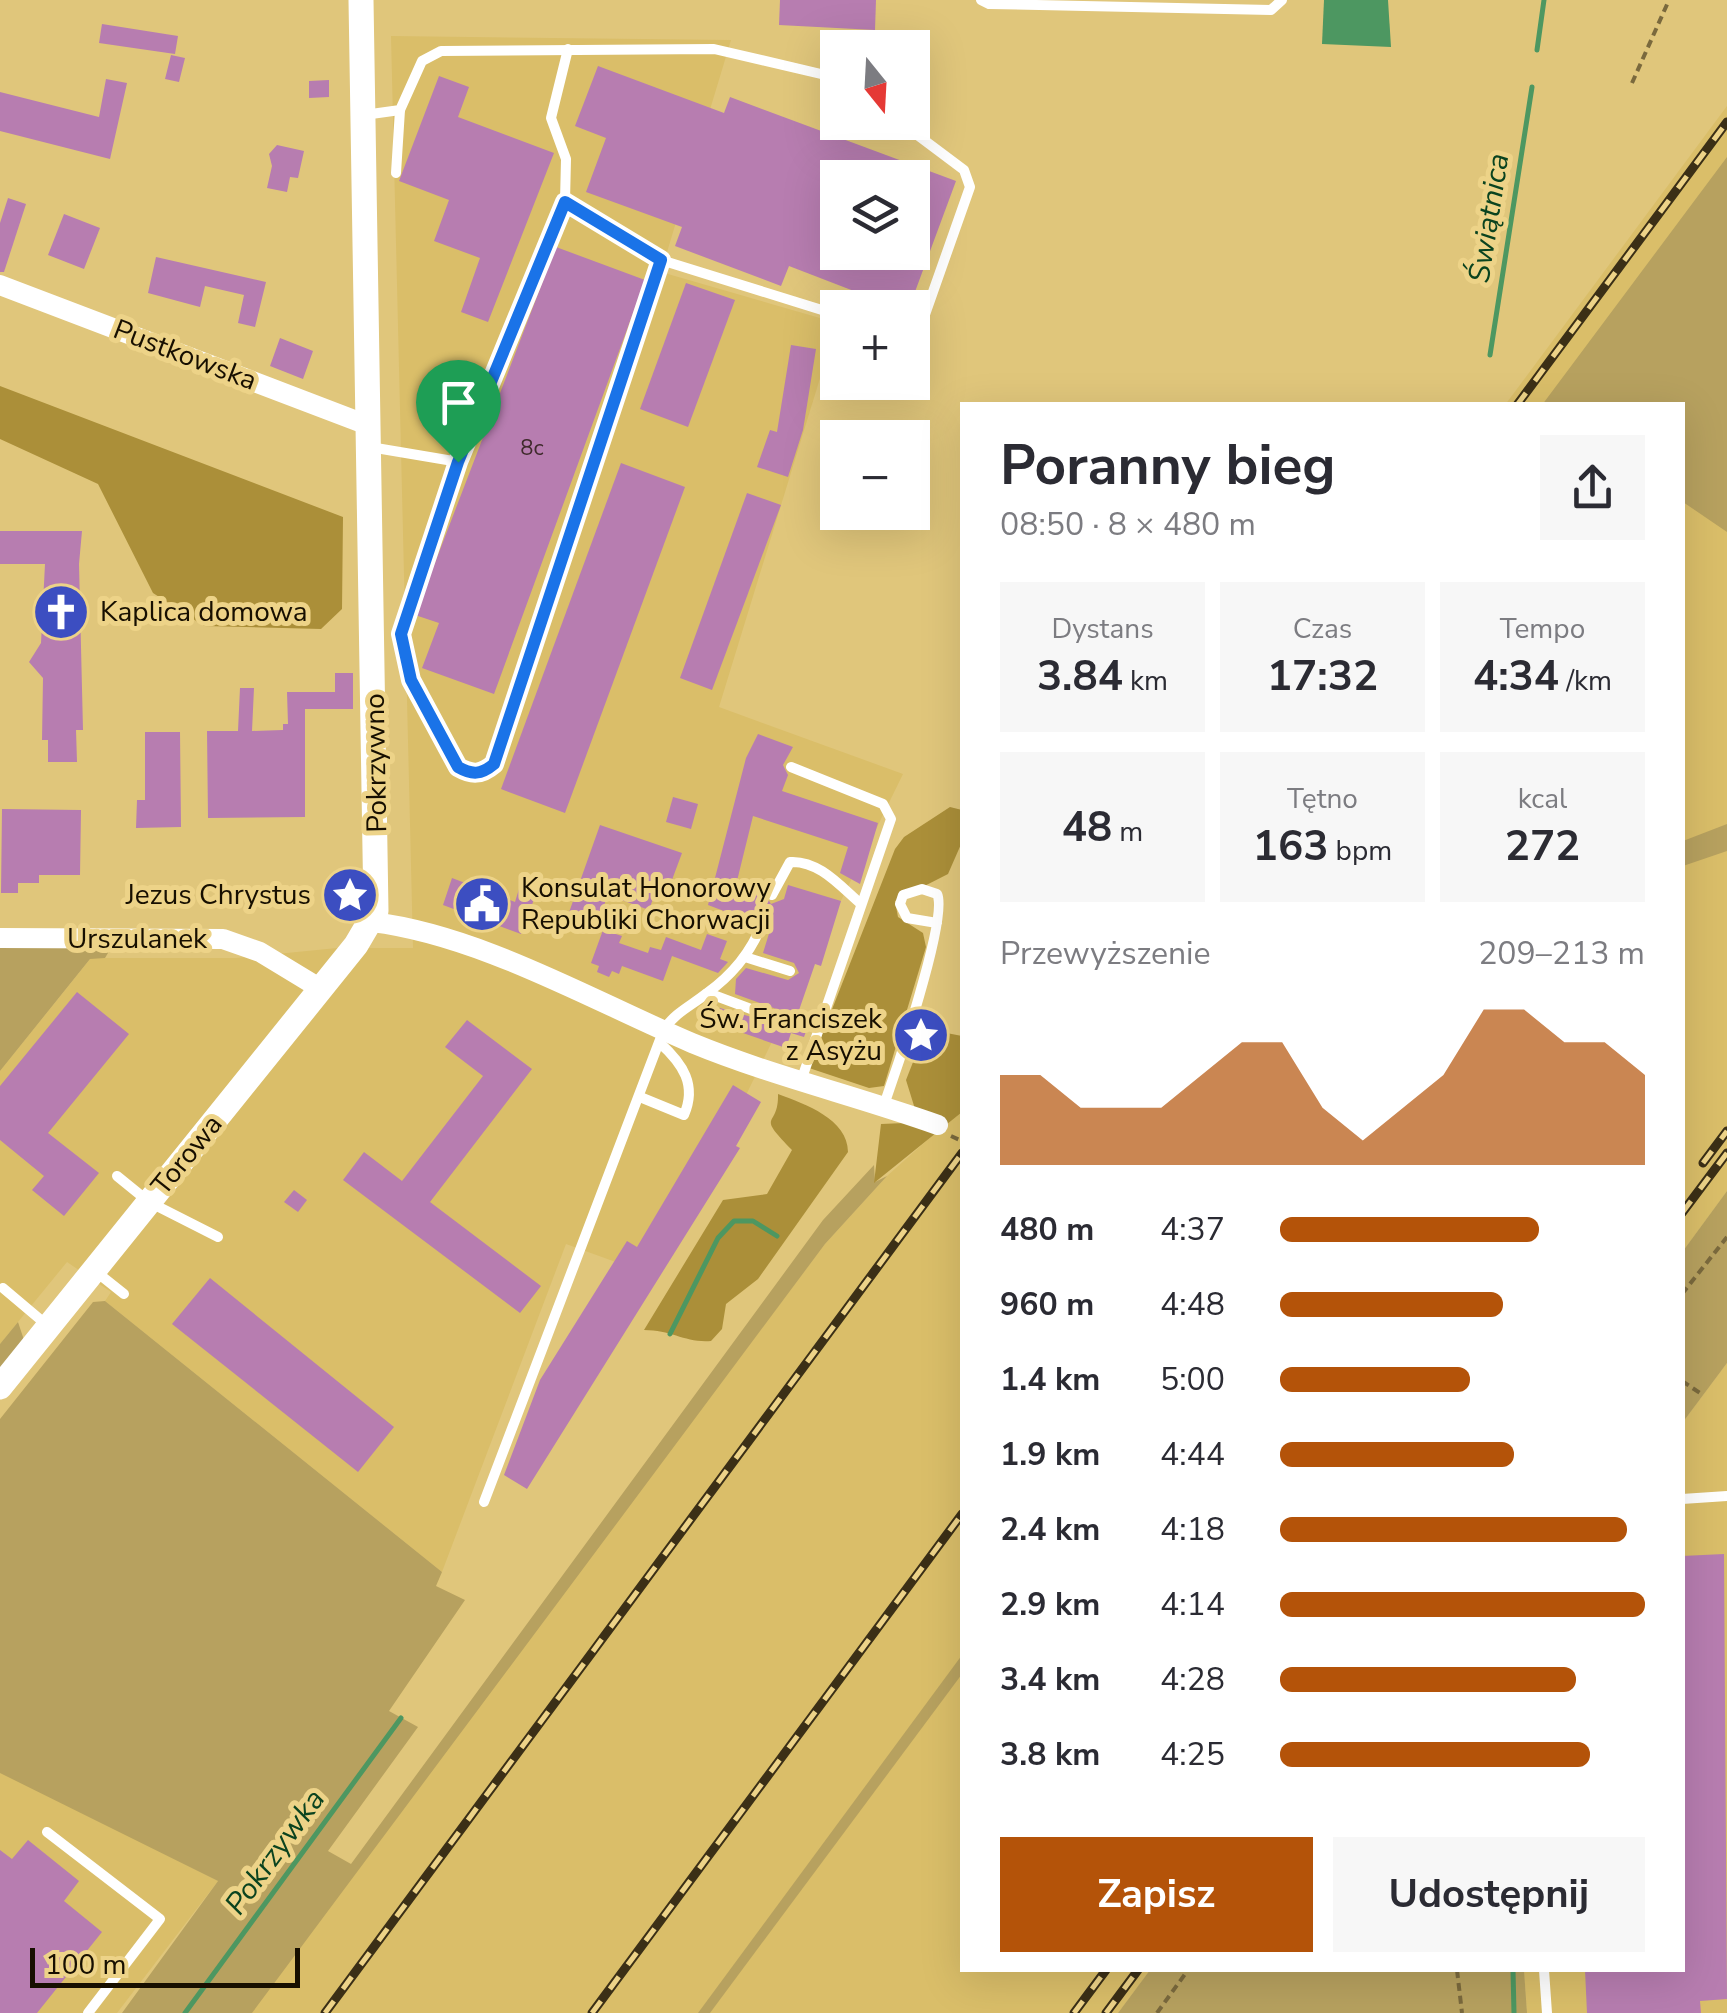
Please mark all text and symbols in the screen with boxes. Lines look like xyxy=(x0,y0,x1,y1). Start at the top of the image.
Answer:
north arrow xyxy=(820,30,930,140)
map controls xyxy=(820,30,930,530)
water label: Świątnica xyxy=(1459,150,1519,286)
button: layers xyxy=(820,160,930,270)
button: + xyxy=(820,290,930,400)
street label: Pustkowska xyxy=(108,310,262,400)
pin xyxy=(416,360,501,463)
icon: arrive xyxy=(431,375,486,430)
button: − xyxy=(820,420,930,530)
text: Poranny bieg xyxy=(1000,428,1335,503)
house number: 8c xyxy=(520,433,544,463)
button: share xyxy=(1540,435,1645,540)
text: 08:50 · 8 × 480 m xyxy=(1000,503,1256,546)
church icon: Kaplica domowa xyxy=(31,582,91,642)
place label: Kaplica domowa xyxy=(100,593,308,631)
text: Dystans xyxy=(1051,610,1154,648)
text: Czas xyxy=(1293,610,1352,648)
text: Tempo xyxy=(1500,610,1585,648)
text: 3.84 xyxy=(1037,648,1123,705)
text: 17:32 xyxy=(1267,648,1378,705)
text: 4:34 xyxy=(1473,648,1559,705)
text: km xyxy=(1123,662,1168,700)
text: /km xyxy=(1559,662,1612,700)
street label: Pokrzywno xyxy=(356,693,396,833)
text: Tętno xyxy=(1287,780,1358,818)
text: kcal xyxy=(1518,780,1567,818)
text: 48 xyxy=(1062,799,1112,856)
text: m xyxy=(1112,813,1143,851)
text: 163 xyxy=(1253,818,1328,875)
text: 272 xyxy=(1505,818,1580,875)
text: bpm xyxy=(1328,832,1392,870)
place icon: Jezus Chrystus xyxy=(320,865,380,925)
place label: Konsulat Honorowy Republiki Chorwacji xyxy=(521,869,772,939)
public building icon: Konsulat Honorowy Republiki Chorwacji xyxy=(452,874,512,934)
place label: Jezus Chrystus xyxy=(125,876,311,914)
street label: Urszulanek xyxy=(67,920,208,958)
text: Przewyższenie xyxy=(1000,932,1211,975)
text: 209–213 m xyxy=(1478,932,1645,975)
place label: Św. Franciszek z Asyżu xyxy=(699,1000,883,1070)
place icon: Św. Franciszek z Asyżu xyxy=(891,1005,951,1065)
street label: Torowa xyxy=(143,1107,231,1203)
text: 480 m xyxy=(1000,1208,1094,1251)
text: 4:37 xyxy=(1160,1208,1225,1251)
text: 960 m xyxy=(1000,1283,1094,1326)
text: 4:48 xyxy=(1160,1283,1225,1326)
text: 1.4 km xyxy=(1000,1358,1100,1401)
text: 5:00 xyxy=(1160,1358,1225,1401)
text: 1.9 km xyxy=(1000,1433,1100,1476)
text: 4:44 xyxy=(1160,1433,1225,1476)
text: 2.4 km xyxy=(1000,1508,1100,1551)
text: 4:18 xyxy=(1160,1508,1225,1551)
text: 2.9 km xyxy=(1000,1583,1100,1626)
text: 4:14 xyxy=(1160,1583,1225,1626)
text: 3.4 km xyxy=(1000,1658,1100,1701)
text: 4:28 xyxy=(1160,1658,1225,1701)
text: 3.8 km xyxy=(1000,1733,1100,1776)
text: 4:25 xyxy=(1160,1733,1225,1776)
water label: Pokrzywka xyxy=(215,1781,335,1923)
button: Zapisz xyxy=(1000,1837,1313,1952)
button: Udostępnij xyxy=(1333,1837,1645,1952)
scale bar xyxy=(30,1943,300,1988)
text: 100 m xyxy=(45,1946,127,1984)

